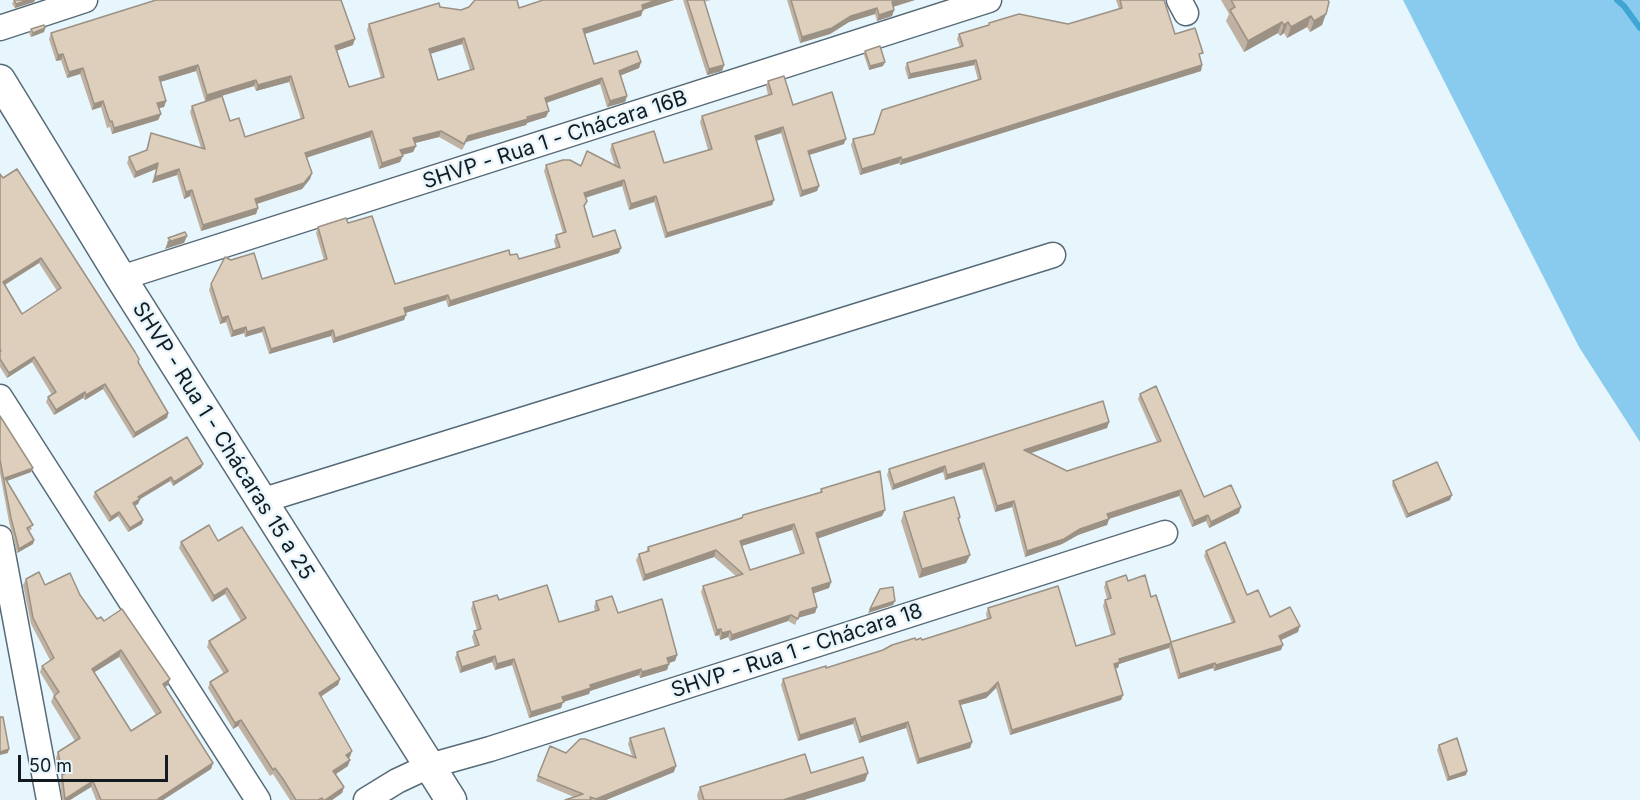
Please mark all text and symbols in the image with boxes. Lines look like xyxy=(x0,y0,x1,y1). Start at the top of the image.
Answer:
street label: SHVP - Rua 1 - Chácara 16B xyxy=(420,85,690,195)
street label: SHVP - Rua 1 - Chácaras 15 a 25 xyxy=(127,297,319,585)
street label: SHVP - Rua 1 - Chácara 18 xyxy=(668,598,926,704)
scale bar xyxy=(21,743,171,781)
text: 50 m xyxy=(29,755,72,776)

